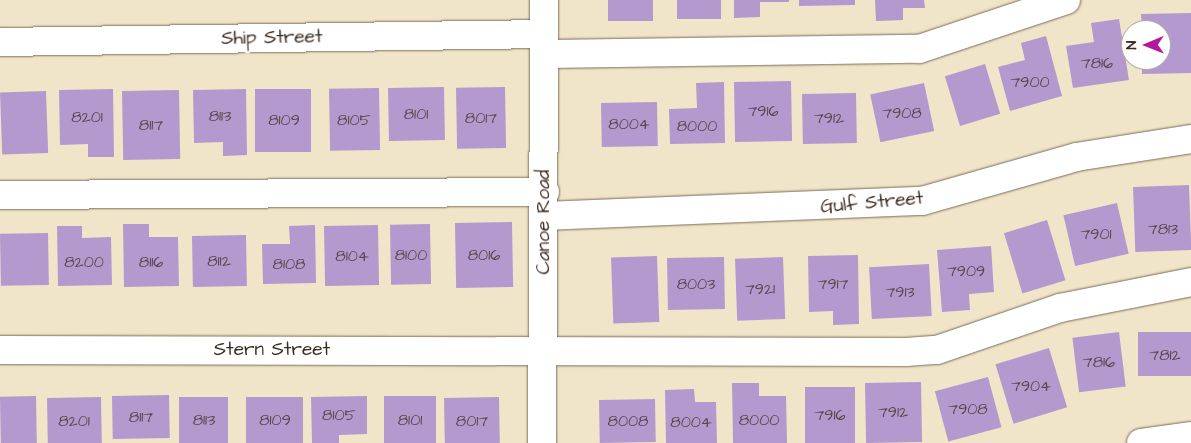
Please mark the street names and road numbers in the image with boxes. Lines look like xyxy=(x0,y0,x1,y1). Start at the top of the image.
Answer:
street label: Ship Street xyxy=(221,26,323,50)
street label: Canoe Road xyxy=(533,170,555,274)
street label: Gulf Street xyxy=(820,187,924,219)
street label: Stern Street xyxy=(214,339,330,361)

